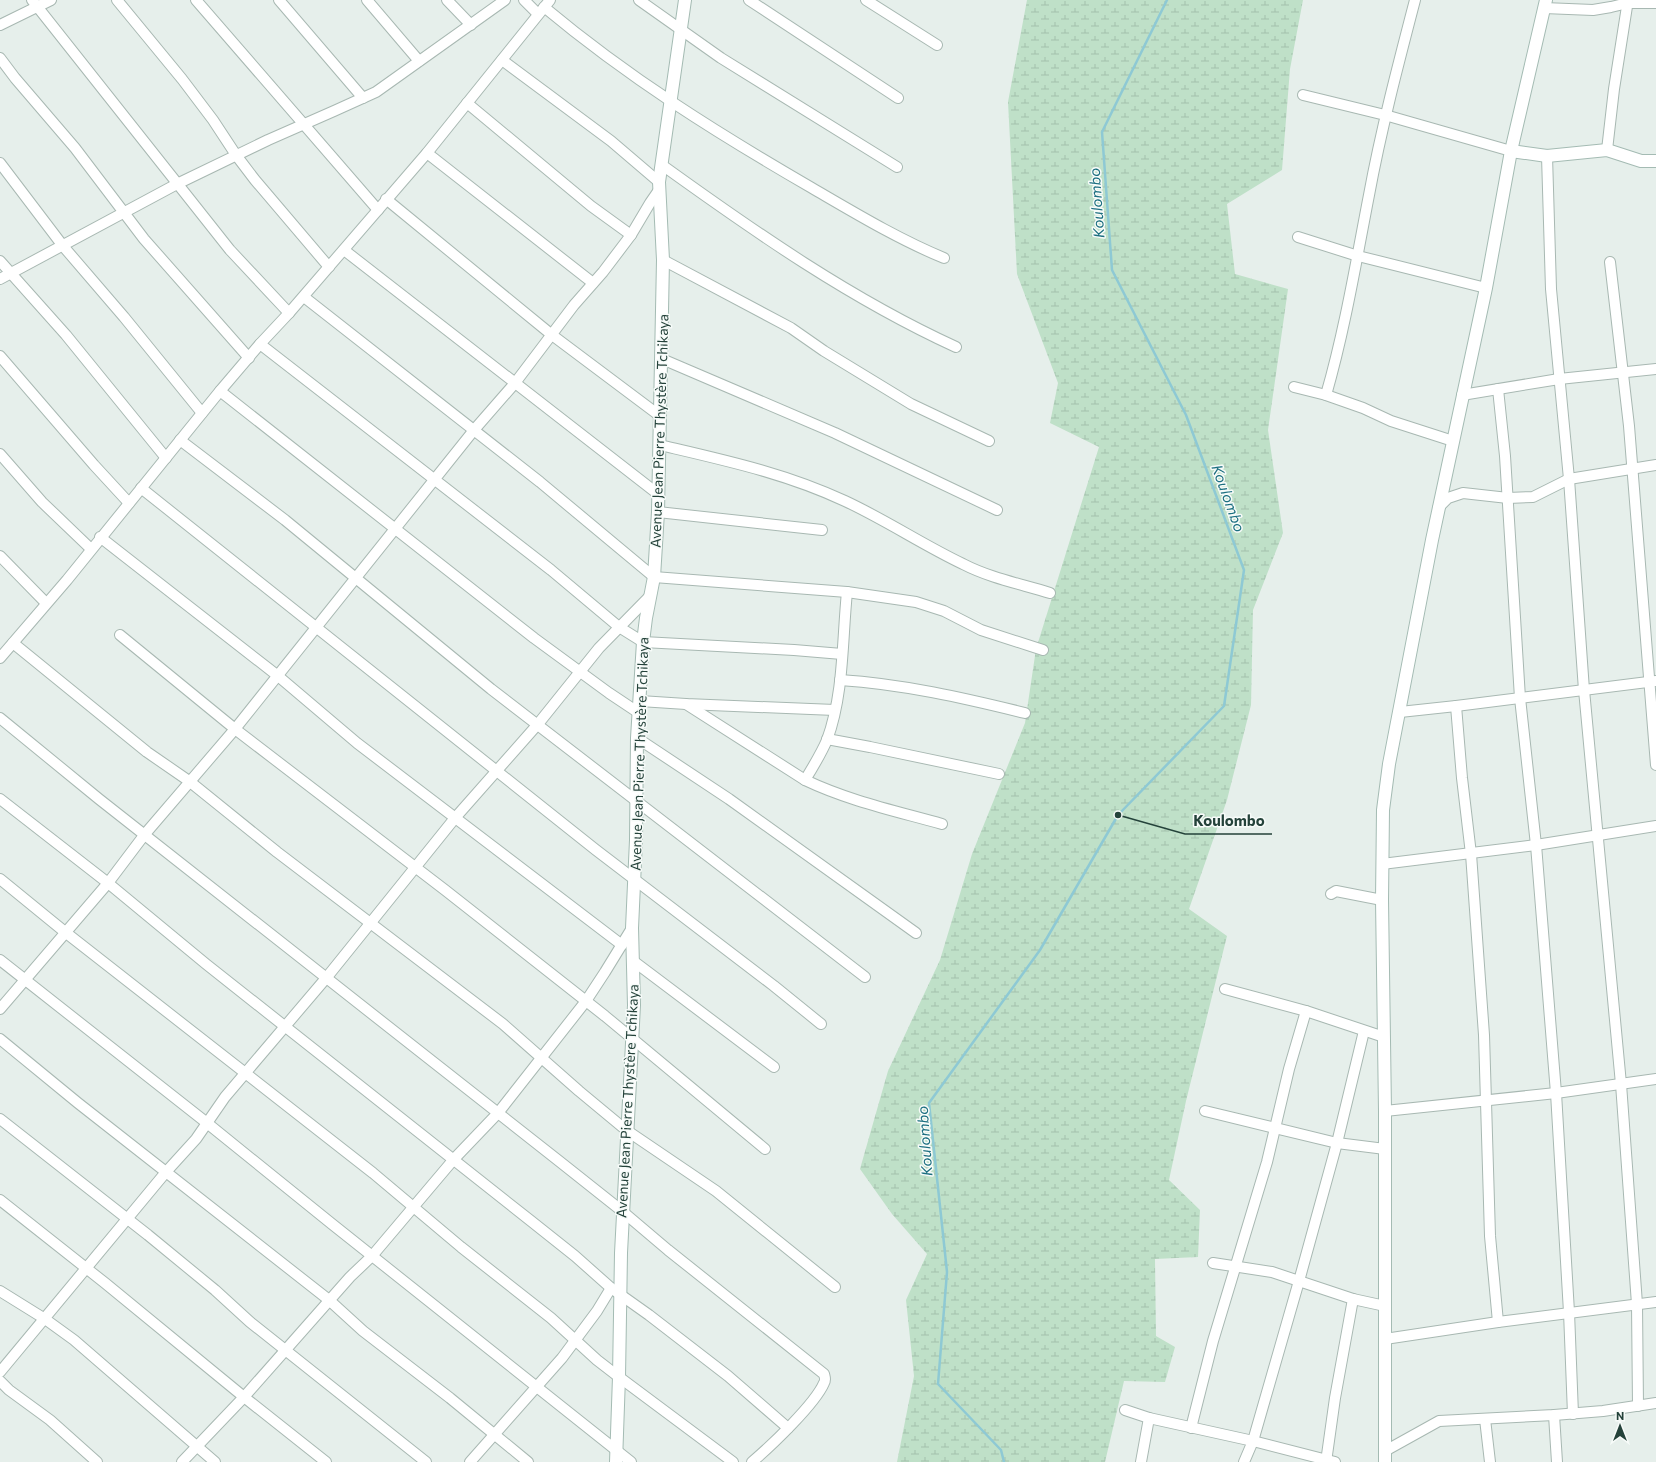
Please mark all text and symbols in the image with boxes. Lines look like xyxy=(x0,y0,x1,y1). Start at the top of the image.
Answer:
water label: Koulombo xyxy=(1085,167,1107,239)
street label: Avenue Jean Pierre Thystère Tchikaya xyxy=(646,314,672,548)
water label: Koulombo xyxy=(1209,462,1250,534)
street label: Avenue Jean Pierre Thystère Tchikaya xyxy=(626,637,652,871)
callout: Koulombo xyxy=(1185,807,1272,834)
text: Koulombo xyxy=(1193,811,1265,829)
street label: Avenue Jean Pierre Thystère Tchikaya xyxy=(612,984,642,1218)
water label: Koulombo xyxy=(913,1105,935,1177)
north arrow xyxy=(1600,1406,1640,1446)
text: N xyxy=(1616,1409,1624,1422)

